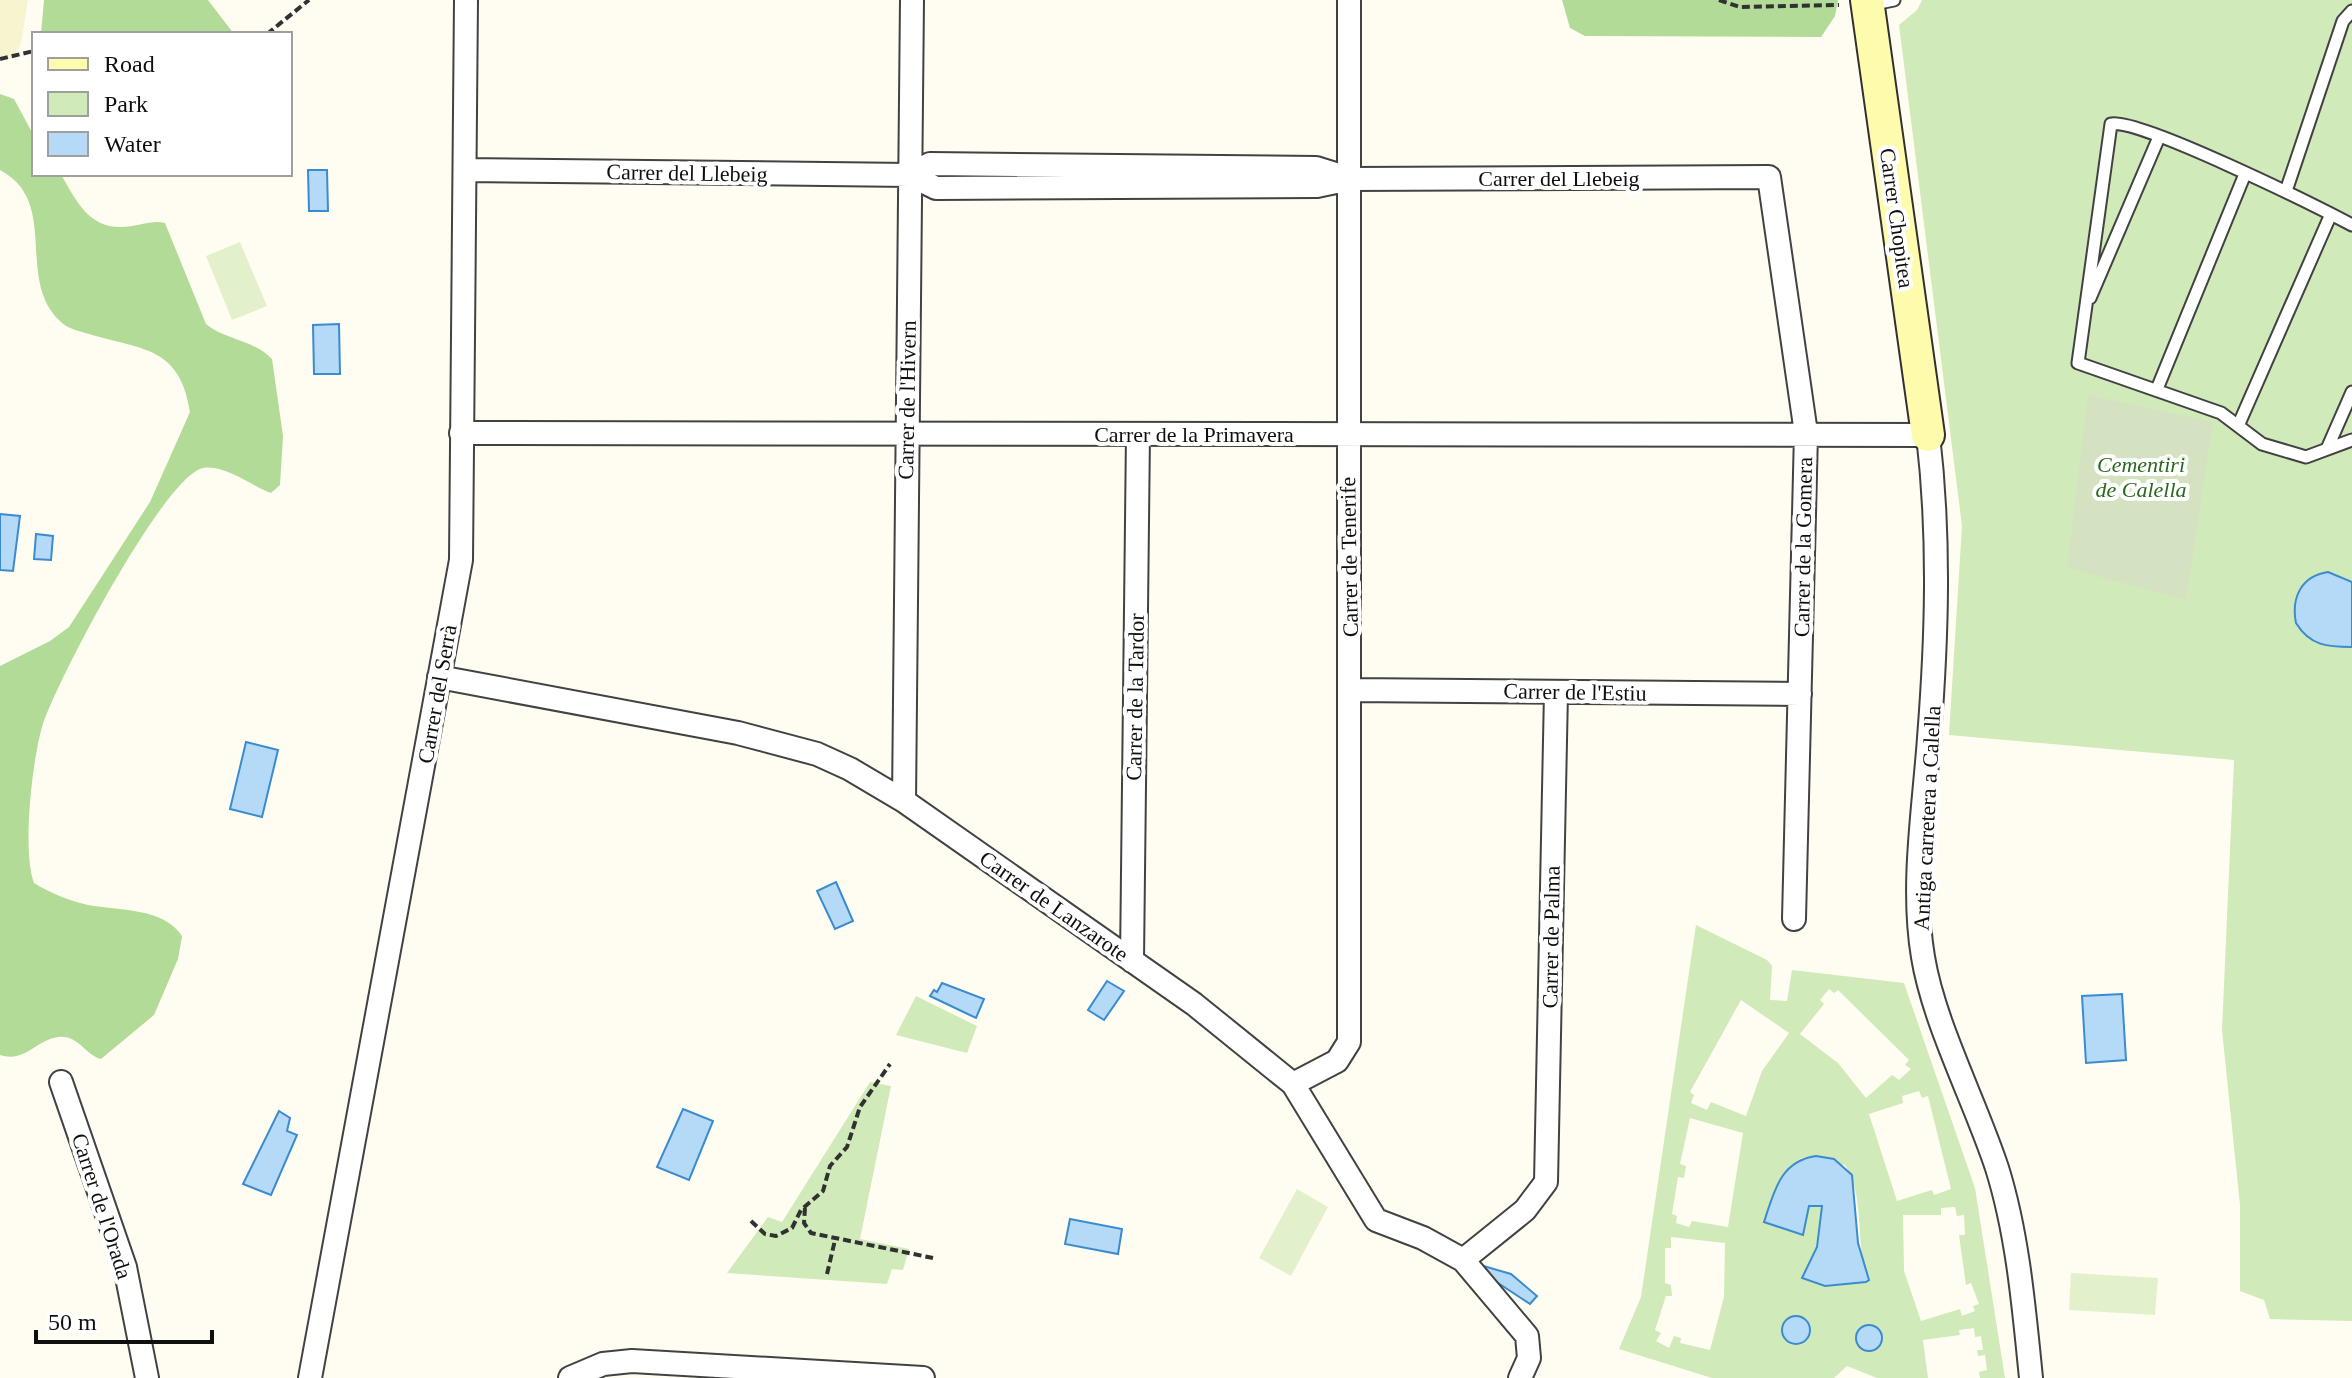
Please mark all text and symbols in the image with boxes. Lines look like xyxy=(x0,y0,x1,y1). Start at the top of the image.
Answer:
legend xyxy=(32,32,292,176)
text: Road xyxy=(104,51,155,77)
text: Park xyxy=(104,91,148,117)
text: Water xyxy=(104,131,161,157)
street label: Carrer Chopitea xyxy=(1875,146,1919,290)
street label: Carrer del Llebeig xyxy=(606,159,768,187)
street label: Carrer del Llebeig xyxy=(1478,166,1640,191)
street label: Carrer de l'Hivern xyxy=(893,320,921,480)
street label: Carrer de la Primavera xyxy=(1094,422,1294,447)
park label: Cementiri de Calella xyxy=(2095,452,2187,502)
street label: Carrer de la Gomera xyxy=(1789,456,1817,637)
street label: Carrer de Tenerife xyxy=(1335,477,1363,637)
street label: Carrer de la Tardor xyxy=(1121,613,1149,781)
street label: Carrer del Serrà xyxy=(412,622,462,765)
street label: Carrer de l'Estiu xyxy=(1503,678,1647,706)
street label: Antiga carretera a Calella xyxy=(1909,705,1945,931)
street label: Carrer de Lanzarote xyxy=(975,845,1133,967)
street label: Carrer de Palma xyxy=(1537,865,1565,1009)
street label: Carrer de l'Orada xyxy=(67,1130,137,1282)
scale bar xyxy=(36,1294,212,1344)
text: 50 m xyxy=(48,1309,97,1335)

